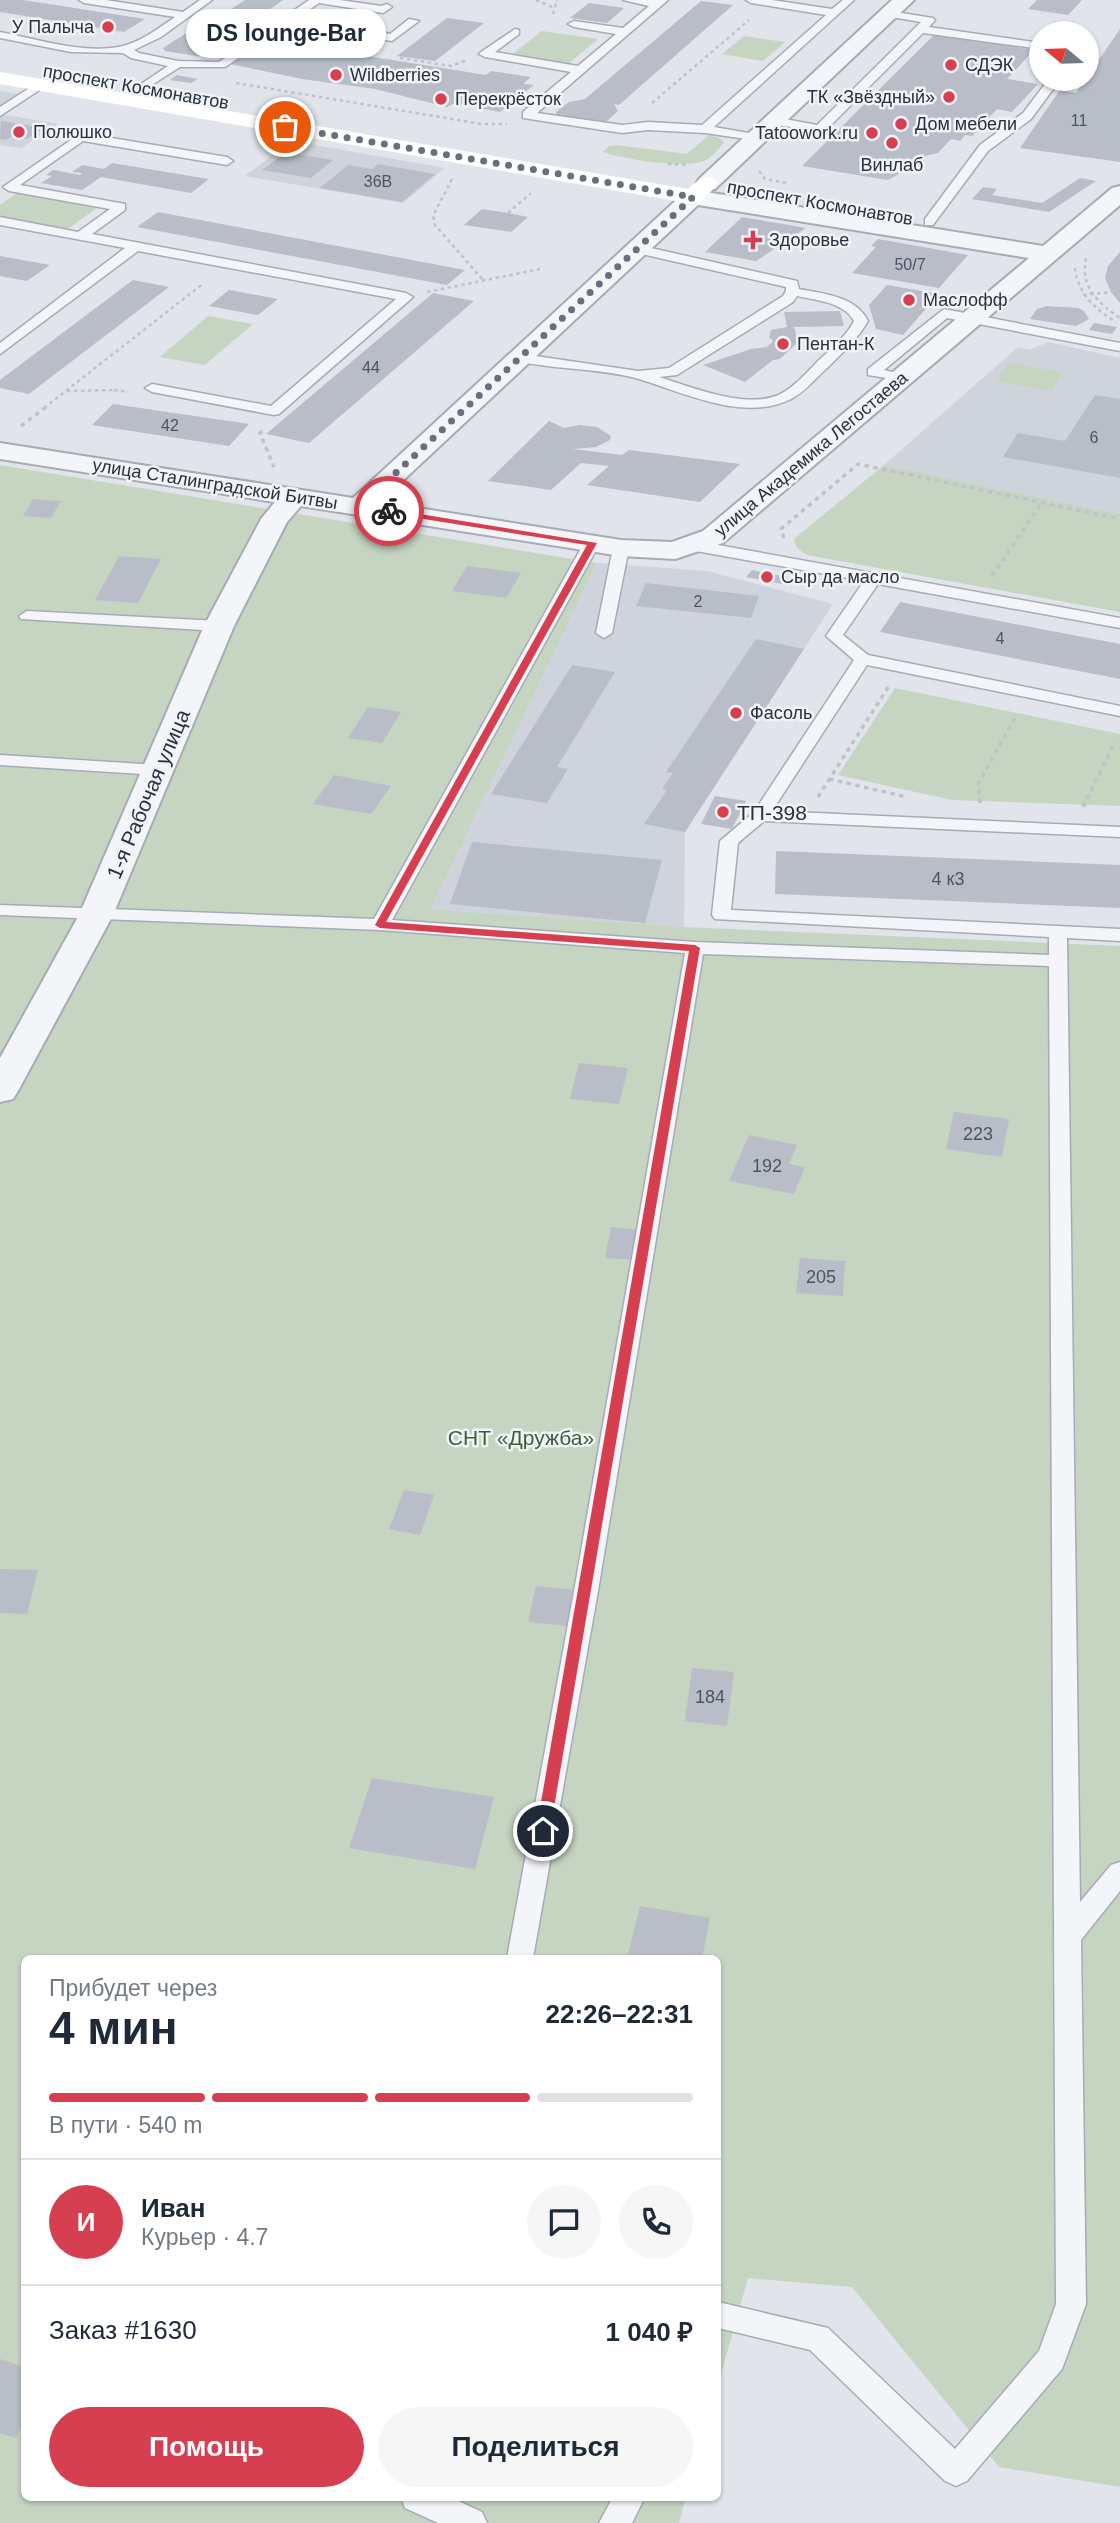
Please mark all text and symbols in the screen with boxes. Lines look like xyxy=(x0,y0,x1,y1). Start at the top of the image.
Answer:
callout: DS lounge-Bar xyxy=(185,8,385,57)
place label: У Палыча xyxy=(12,17,95,37)
marker: У Палыча xyxy=(100,19,116,35)
text: DS lounge-Bar xyxy=(206,20,366,46)
north arrow xyxy=(1029,21,1099,91)
map controls xyxy=(1029,21,1099,91)
place label: СДЭК xyxy=(965,55,1014,75)
marker: СДЭК xyxy=(943,57,959,73)
street label: проспект Космонавтов xyxy=(41,61,231,113)
place label: Wildberries xyxy=(350,65,440,85)
marker: Wildberries xyxy=(328,67,344,83)
place label: ТК «Звёздный» xyxy=(807,87,935,107)
place label: Перекрёсток xyxy=(455,89,561,109)
marker: ТК «Звёздный» xyxy=(941,89,957,105)
marker: Перекрёсток xyxy=(433,91,449,107)
pin xyxy=(255,97,315,157)
icon: bag xyxy=(266,108,304,146)
house number: 11 xyxy=(1071,112,1087,129)
place label: Дом мебели xyxy=(915,114,1017,134)
marker: Дом мебели xyxy=(893,116,909,132)
place label: Полюшко xyxy=(33,122,112,142)
place label: Tatoowork.ru xyxy=(755,123,858,143)
marker: Полюшко xyxy=(11,124,27,140)
marker: Tatoowork.ru xyxy=(864,125,880,141)
marker: Винлаб xyxy=(884,135,900,151)
place label: Винлаб xyxy=(861,155,923,175)
house number: 36В xyxy=(364,173,392,190)
street label: проспект Космонавтов xyxy=(725,177,915,229)
marker: Здоровье xyxy=(743,230,763,250)
place label: Здоровье xyxy=(769,230,849,250)
house number: 50/7 xyxy=(894,256,926,273)
place label: Маслофф xyxy=(923,290,1008,310)
marker: Маслофф xyxy=(901,292,917,308)
place label: Пентан-К xyxy=(797,334,875,354)
marker: Пентан-К xyxy=(775,336,791,352)
house number: 44 xyxy=(362,359,380,376)
street label: улица Академика Легостаева xyxy=(711,367,912,541)
house number: 42 xyxy=(161,417,179,434)
house number: 6 xyxy=(1090,429,1099,446)
street label: улица Сталинградской Битвы xyxy=(91,455,339,513)
courier xyxy=(354,476,424,546)
icon: bike xyxy=(370,492,408,530)
place label: Сыр да масло xyxy=(781,567,900,587)
marker: Сыр да масло xyxy=(759,569,775,585)
house number: 2 xyxy=(694,593,703,610)
house number: 4 xyxy=(996,630,1005,647)
place label: Фасоль xyxy=(750,703,812,723)
marker: Фасоль xyxy=(728,705,744,721)
street label: 1-я Рабочая улица xyxy=(102,706,194,882)
place label: ТП-398 xyxy=(737,801,807,824)
marker: ТП-398 xyxy=(715,804,731,820)
house number: 4 к3 xyxy=(932,869,964,889)
house number: 223 xyxy=(963,1124,993,1144)
house number: 192 xyxy=(752,1156,782,1176)
house number: 205 xyxy=(806,1267,836,1287)
park label: СНТ «Дружба» xyxy=(448,1426,594,1449)
house number: 184 xyxy=(695,1687,725,1707)
pin xyxy=(513,1801,573,1861)
icon: home xyxy=(524,1812,562,1850)
text: Прибудет через xyxy=(49,1975,217,2001)
text: 22:26–22:31 xyxy=(546,1999,693,2029)
text: 4 мин xyxy=(49,2002,177,2054)
text: В пути · 540 m xyxy=(49,2112,202,2138)
button: chat xyxy=(527,2185,601,2259)
button: phone xyxy=(619,2185,693,2259)
text: Иван xyxy=(141,2193,206,2223)
text: И xyxy=(77,2207,95,2237)
text: Курьер · 4.7 xyxy=(141,2224,268,2250)
text: Заказ #1630 xyxy=(49,2315,197,2345)
text: 1 040 ₽ xyxy=(606,2317,693,2347)
button: Помощь xyxy=(49,2407,364,2487)
button: Поделиться xyxy=(378,2407,693,2487)

